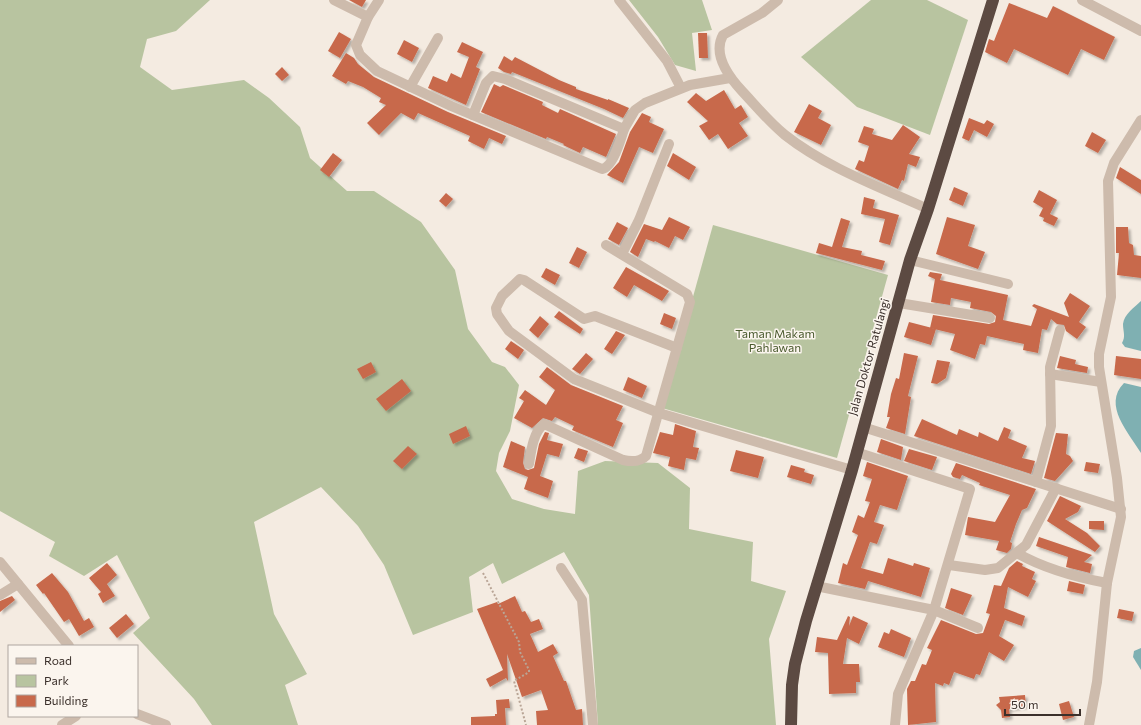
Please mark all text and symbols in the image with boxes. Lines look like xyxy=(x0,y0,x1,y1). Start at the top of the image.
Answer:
street label: Jalan Doktor Ratulangi xyxy=(845,296,892,417)
park label: Taman Makam Pahlawan xyxy=(735,326,815,354)
legend xyxy=(8,645,138,717)
text: Road xyxy=(44,653,72,667)
text: Park xyxy=(44,673,70,687)
scale bar xyxy=(1005,691,1080,717)
text: Building xyxy=(44,693,88,707)
text: 50 m xyxy=(1011,697,1039,711)

